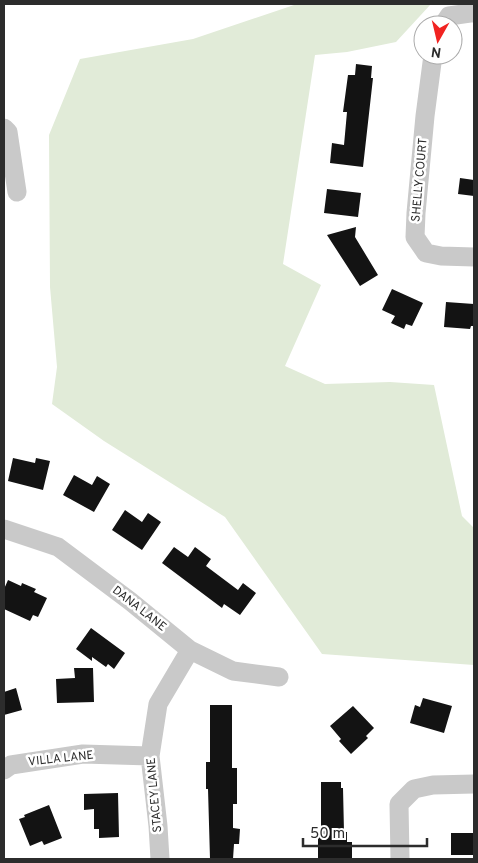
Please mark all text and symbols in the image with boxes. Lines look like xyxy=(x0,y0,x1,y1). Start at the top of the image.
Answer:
north arrow xyxy=(413,15,463,65)
text: N xyxy=(430,42,443,61)
street label: SHELLY COURT xyxy=(408,137,432,223)
street label: DANA LANE xyxy=(109,583,169,635)
street label: VILLA LANE xyxy=(27,748,95,770)
street label: STACEY LANE xyxy=(144,757,166,833)
scale bar xyxy=(303,816,427,848)
text: 50 m xyxy=(310,825,345,844)

